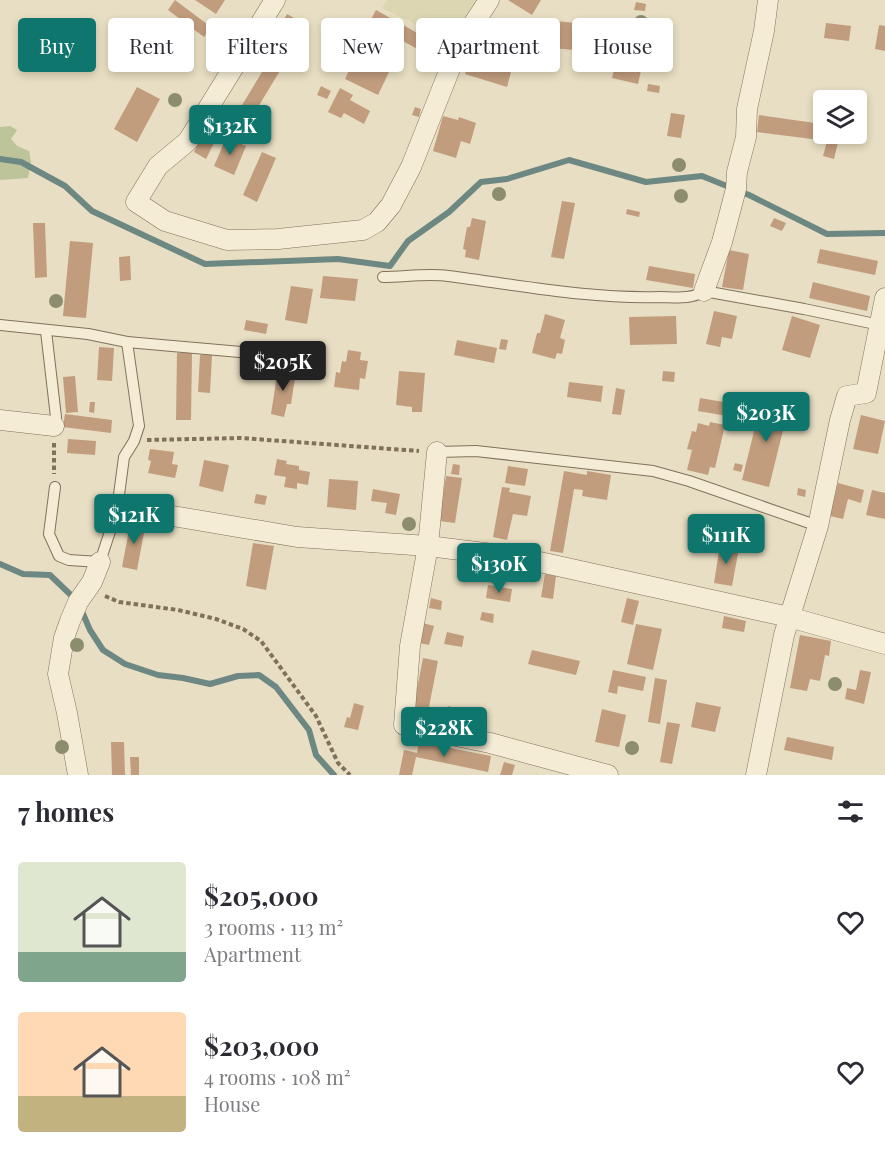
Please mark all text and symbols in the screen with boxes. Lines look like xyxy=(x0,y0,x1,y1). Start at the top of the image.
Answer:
chip: Buy xyxy=(18,18,96,72)
chip: Rent xyxy=(108,18,194,72)
chip: Filters xyxy=(206,18,309,72)
chip: New xyxy=(321,18,404,72)
chip: Apartment xyxy=(416,18,560,72)
chip: House xyxy=(572,18,673,72)
map controls xyxy=(813,90,867,144)
button: layers xyxy=(813,90,867,144)
pin: $132K xyxy=(188,105,272,156)
text: $132K xyxy=(203,111,257,138)
pin: $205K xyxy=(241,341,325,392)
text: $205K xyxy=(254,347,312,374)
pin: $203K xyxy=(724,392,808,443)
text: $203K xyxy=(737,398,795,425)
pin: $121K xyxy=(92,494,176,545)
text: $121K xyxy=(108,500,160,527)
pin: $111K xyxy=(684,514,768,565)
text: $111K xyxy=(702,520,750,547)
pin: $130K xyxy=(457,543,541,594)
text: $130K xyxy=(471,549,527,576)
pin: $228K xyxy=(402,707,486,758)
text: $228K xyxy=(415,713,473,740)
text: 7 homes xyxy=(18,794,114,829)
icon: filters xyxy=(834,795,867,828)
text: $205,000 xyxy=(204,878,319,913)
icon: home xyxy=(66,886,138,958)
icon: heart xyxy=(834,906,867,939)
text: 3 rooms · 113 m² xyxy=(204,913,343,940)
text: Apartment xyxy=(204,940,301,967)
text: $203,000 xyxy=(204,1028,319,1063)
icon: home xyxy=(66,1036,138,1108)
icon: heart xyxy=(834,1056,867,1089)
text: 4 rooms · 108 m² xyxy=(204,1063,351,1090)
text: House xyxy=(204,1090,260,1117)

